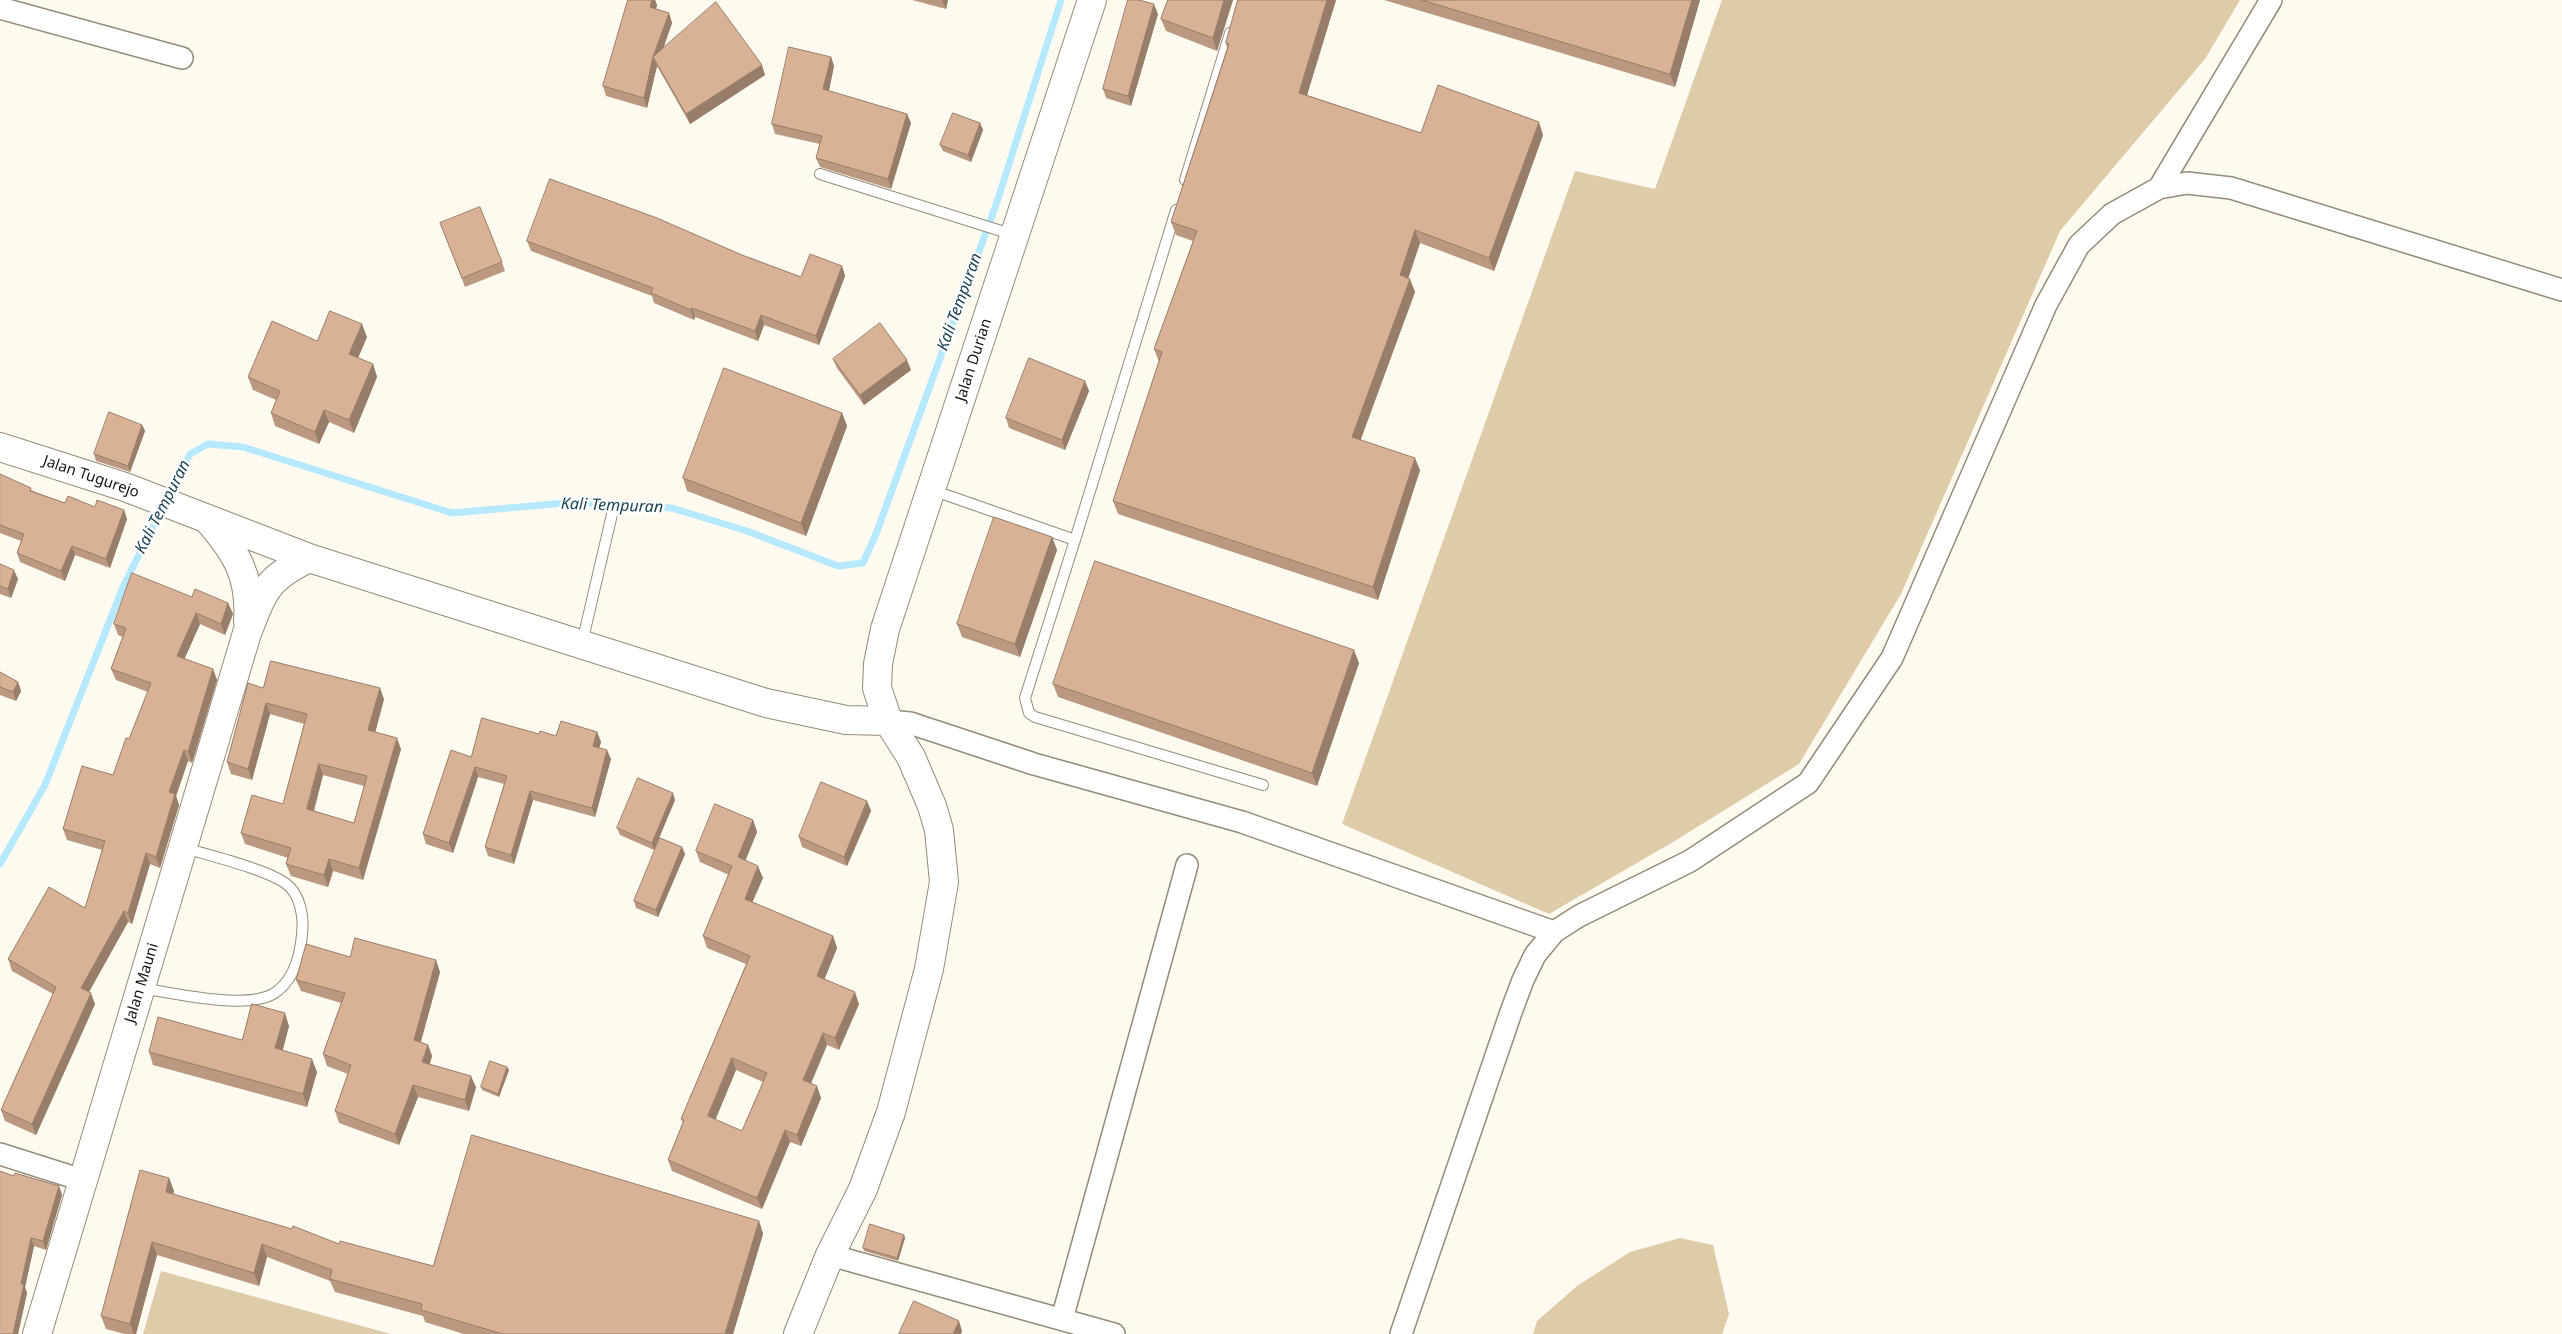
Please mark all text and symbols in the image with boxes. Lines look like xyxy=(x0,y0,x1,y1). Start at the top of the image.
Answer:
water label: Kali Tempuran xyxy=(933,251,987,353)
street label: Jalan Durian xyxy=(952,316,996,404)
street label: Jalan Tugurejo xyxy=(41,452,141,502)
water label: Kali Tempuran xyxy=(131,457,195,557)
water label: Kali Tempuran xyxy=(561,495,663,517)
street label: Jalan Mauni xyxy=(121,941,163,1025)

